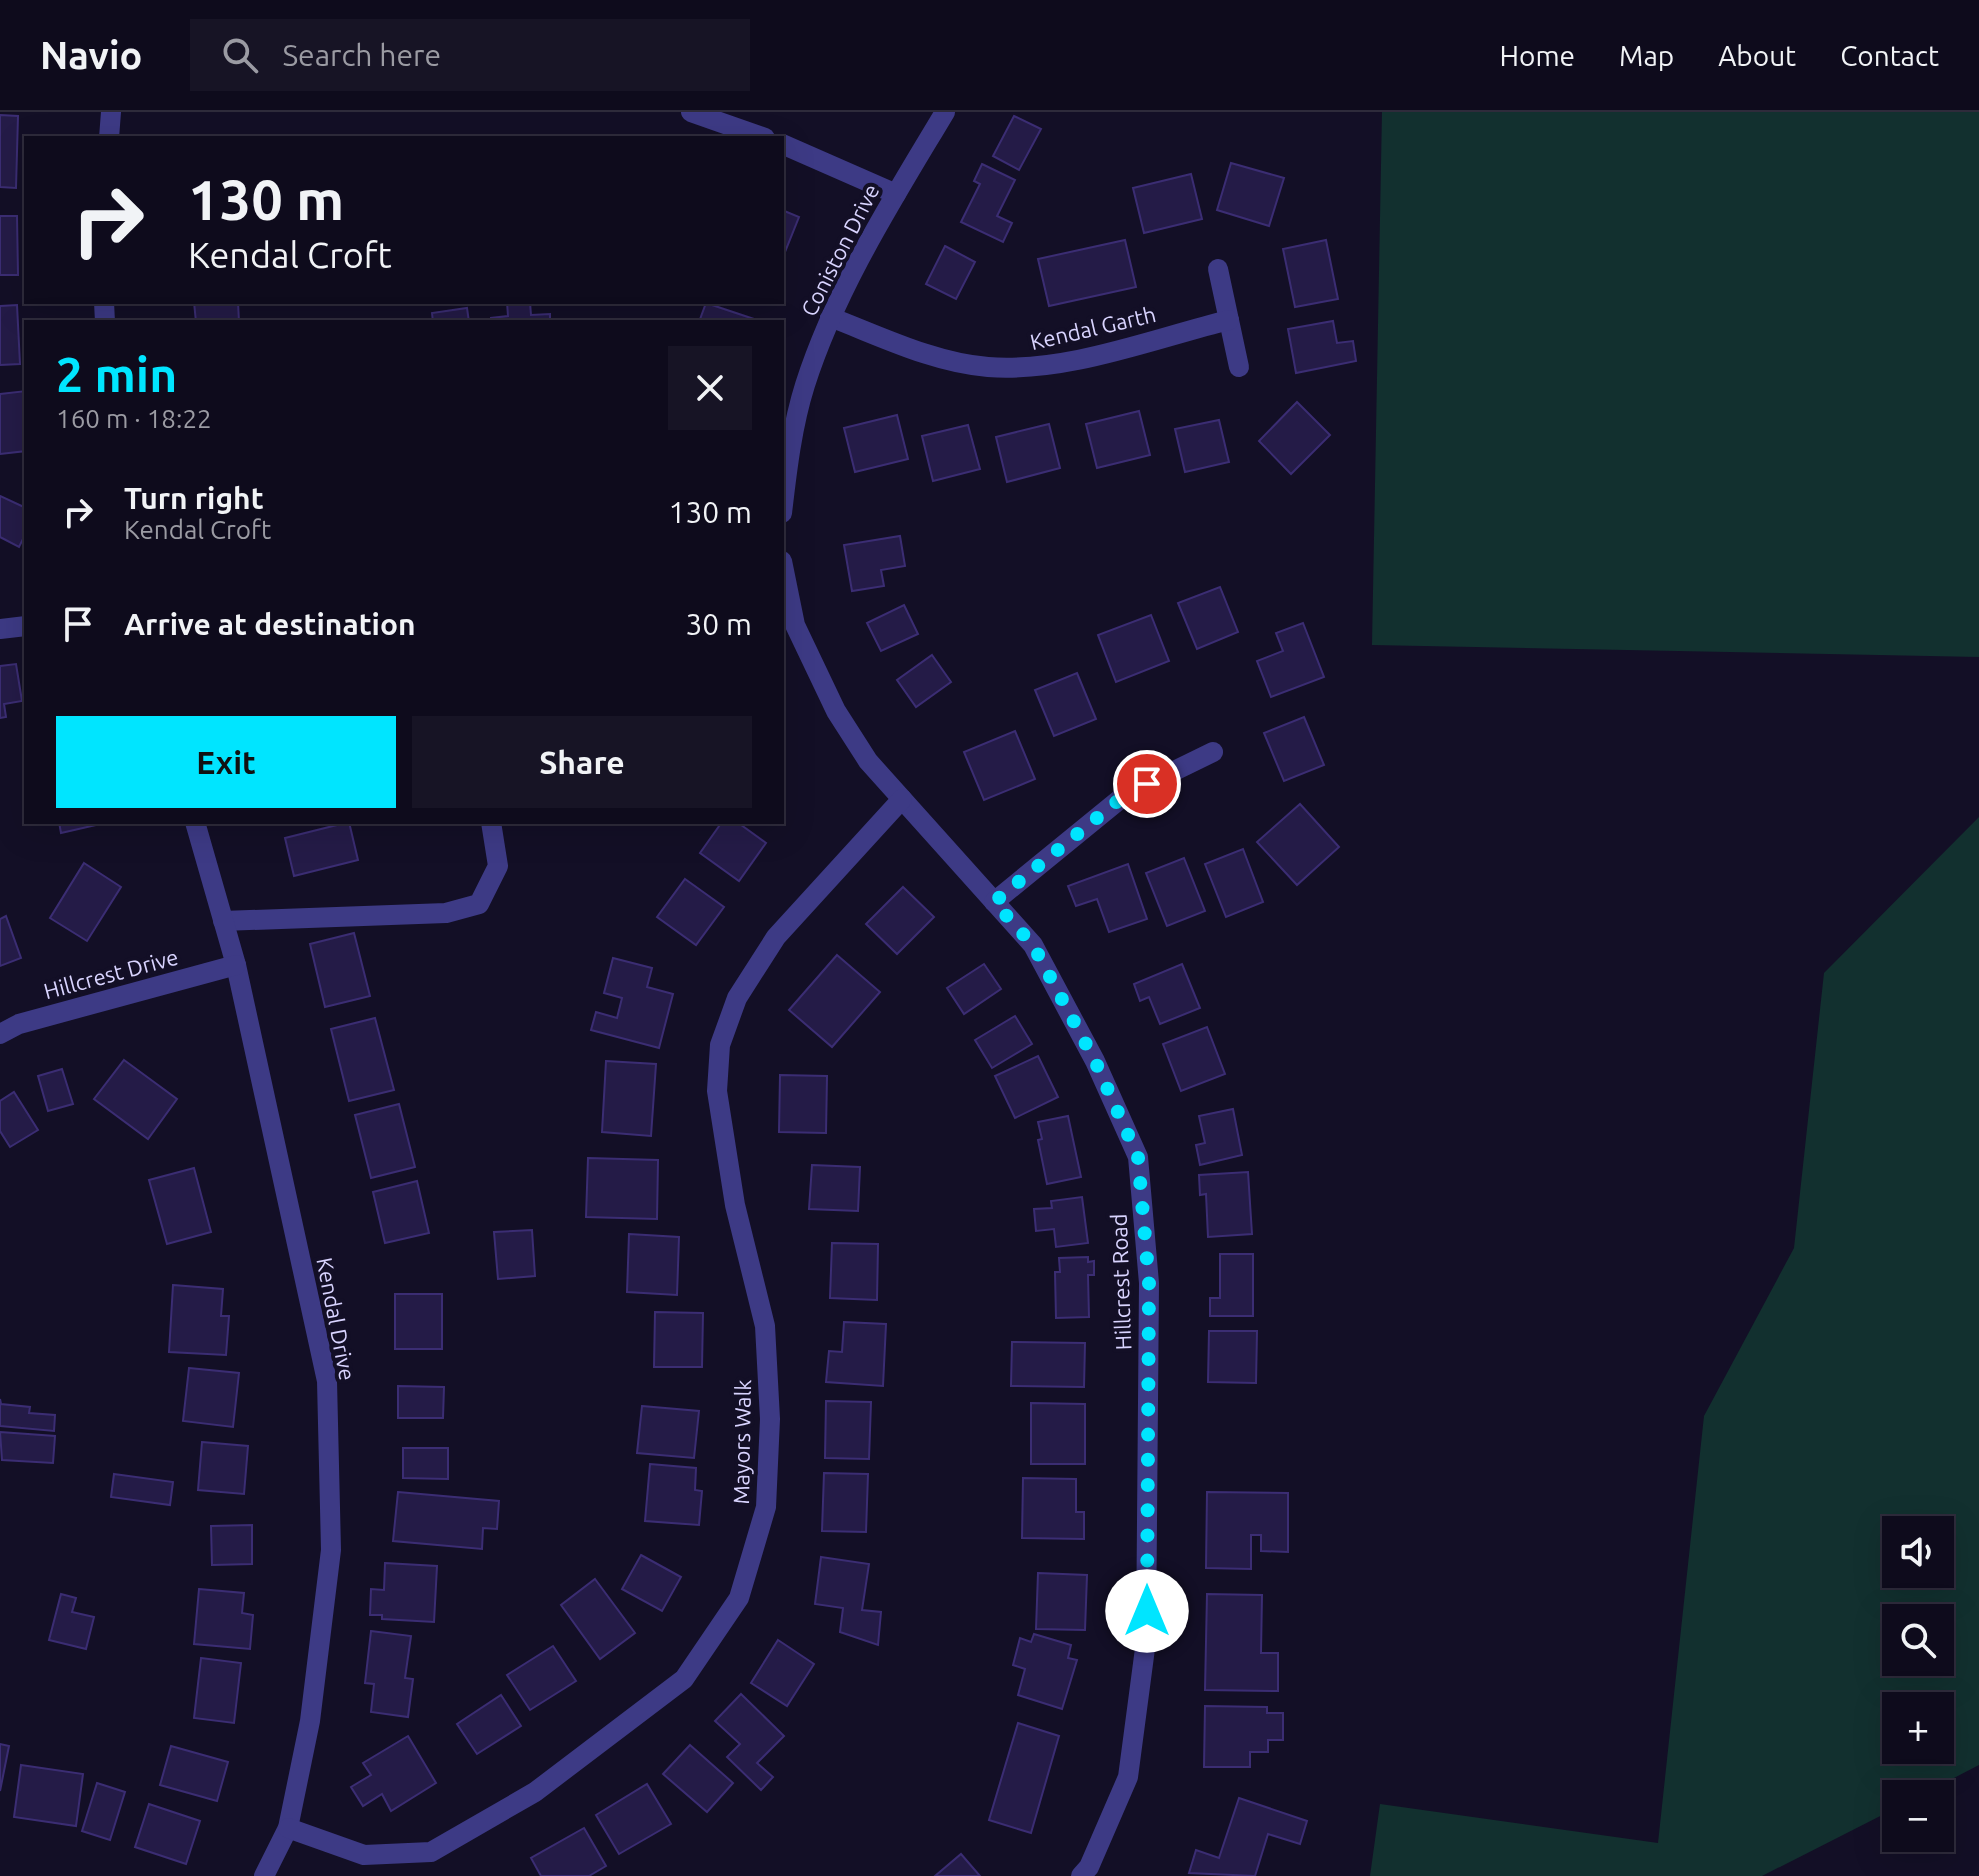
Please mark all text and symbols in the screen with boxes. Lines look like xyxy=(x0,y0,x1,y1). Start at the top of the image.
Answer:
search box xyxy=(190,19,750,91)
icon: search xyxy=(218,33,262,77)
text: Navio xyxy=(40,34,142,76)
text: Search here xyxy=(282,38,441,72)
text: Home xyxy=(1500,40,1575,71)
text: Map xyxy=(1619,40,1674,71)
text: About xyxy=(1718,40,1796,71)
text: Contact xyxy=(1840,40,1939,71)
icon: right xyxy=(56,168,160,272)
text: 130 m xyxy=(188,168,344,231)
street label: Coniston Drive xyxy=(796,180,884,320)
text: Kendal Croft xyxy=(188,234,392,275)
street label: Kendal Garth xyxy=(1028,301,1158,354)
button: close xyxy=(668,346,752,430)
text: 2 min xyxy=(56,347,177,401)
text: 160 m · 18:22 xyxy=(56,404,212,433)
text: Turn right xyxy=(124,481,264,515)
icon: right xyxy=(56,490,100,534)
text: 130 m xyxy=(668,495,752,529)
text: Kendal Croft xyxy=(124,515,271,544)
icon: arrive xyxy=(56,602,100,646)
text: Arrive at destination xyxy=(124,607,416,641)
text: 30 m xyxy=(685,607,752,641)
button: Exit xyxy=(56,716,396,808)
button: Share xyxy=(412,716,752,808)
pin xyxy=(1113,750,1181,818)
icon: arrive xyxy=(1125,762,1169,806)
street label: Hillcrest Drive xyxy=(41,944,181,1003)
street label: Hillcrest Road xyxy=(1106,1213,1135,1351)
street label: Kendal Drive xyxy=(312,1255,361,1383)
street label: Mayors Walk xyxy=(728,1379,755,1505)
map controls xyxy=(1882,1516,1954,1852)
button: sound xyxy=(1882,1516,1954,1588)
position arrow xyxy=(1105,1569,1189,1653)
button: search xyxy=(1882,1604,1954,1676)
button: + xyxy=(1882,1692,1954,1764)
button: − xyxy=(1882,1780,1954,1852)

